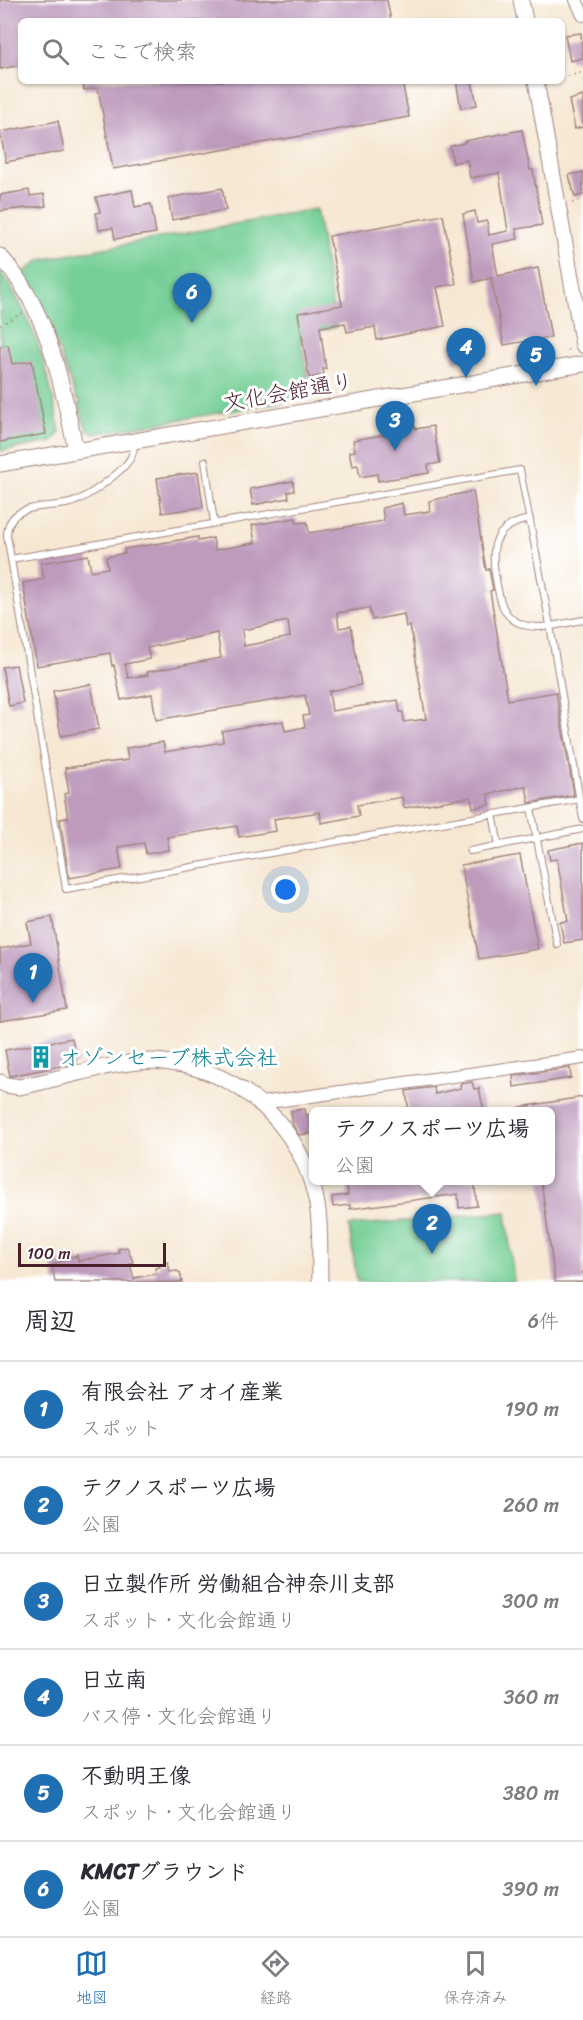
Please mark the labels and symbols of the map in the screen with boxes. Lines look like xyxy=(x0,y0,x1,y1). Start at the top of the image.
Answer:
pin: 6 xyxy=(172,274,212,323)
pin: 4 xyxy=(446,328,486,378)
pin: 5 xyxy=(516,336,556,386)
street label: 文化会館通り xyxy=(220,361,356,423)
pin: 3 xyxy=(376,402,414,451)
your location xyxy=(271,875,300,904)
pin: 1 xyxy=(14,954,52,1003)
place label: オゾンセーブ株式会社 xyxy=(59,1038,279,1077)
building icon: オゾンセーブ株式会社 xyxy=(28,1044,54,1070)
pin: 2 xyxy=(412,1204,452,1254)
scale bar xyxy=(18,1240,166,1268)

